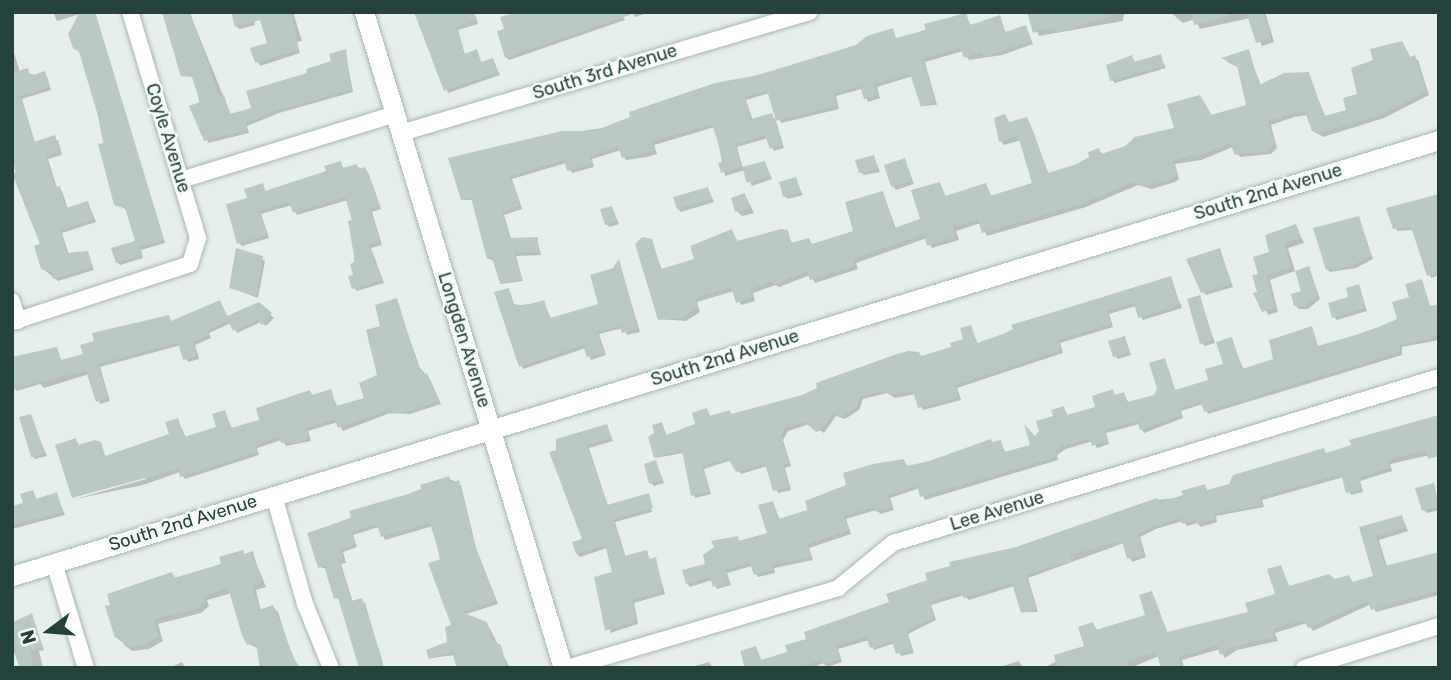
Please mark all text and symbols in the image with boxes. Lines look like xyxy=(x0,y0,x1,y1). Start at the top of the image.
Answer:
street label: South 3rd Avenue xyxy=(530,40,680,104)
street label: Coyle Avenue xyxy=(141,80,195,196)
street label: South 2nd Avenue xyxy=(1191,159,1345,225)
street label: Longden Avenue xyxy=(433,269,495,411)
street label: South 2nd Avenue xyxy=(648,325,802,391)
street label: Lee Avenue xyxy=(947,486,1047,536)
street label: South 2nd Avenue xyxy=(106,490,260,556)
north arrow xyxy=(14,596,84,666)
text: N xyxy=(15,627,41,647)

